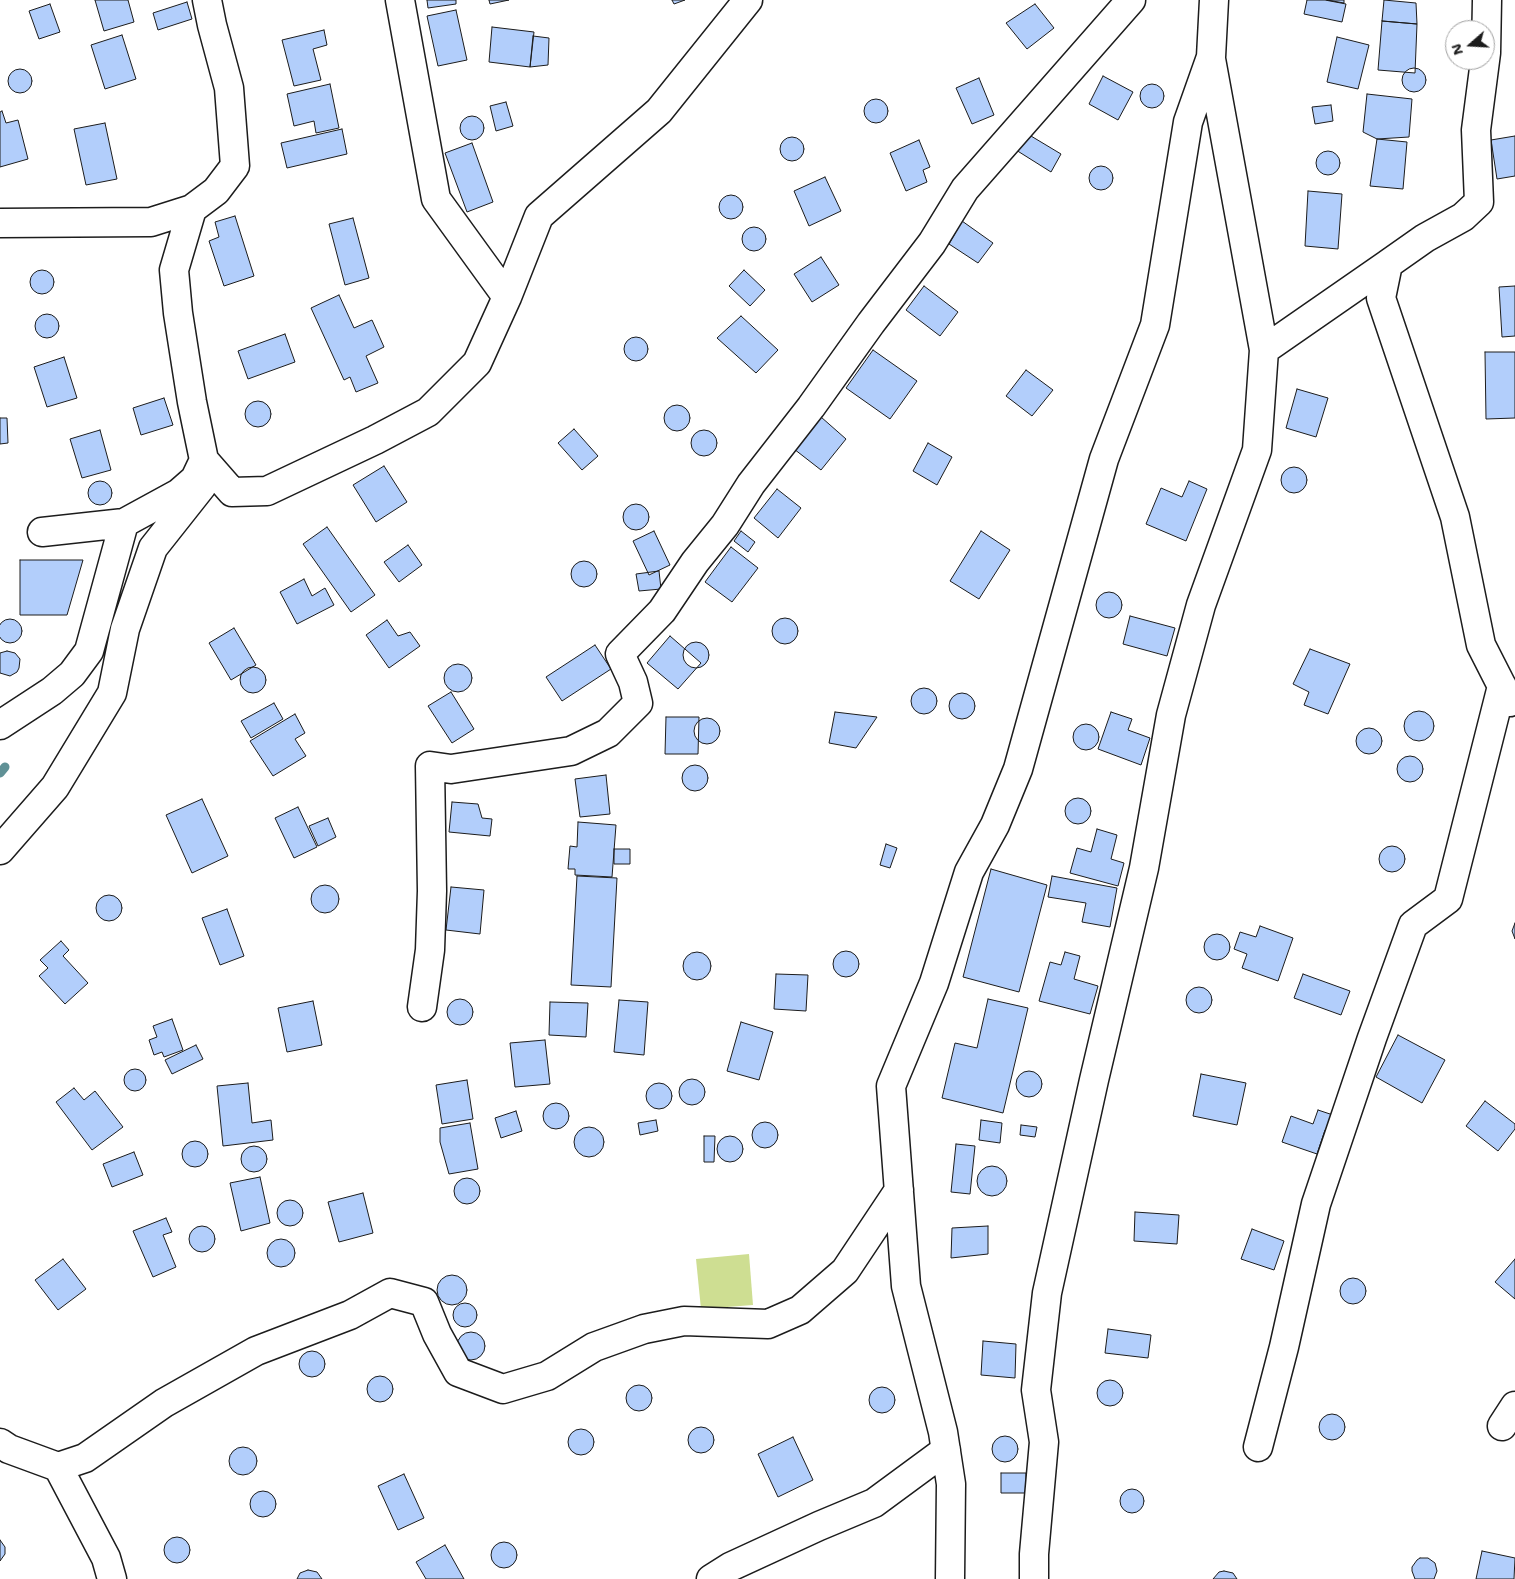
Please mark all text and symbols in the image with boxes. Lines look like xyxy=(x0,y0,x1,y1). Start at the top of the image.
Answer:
north arrow xyxy=(1445,20,1495,70)
text: N xyxy=(1446,41,1467,58)

